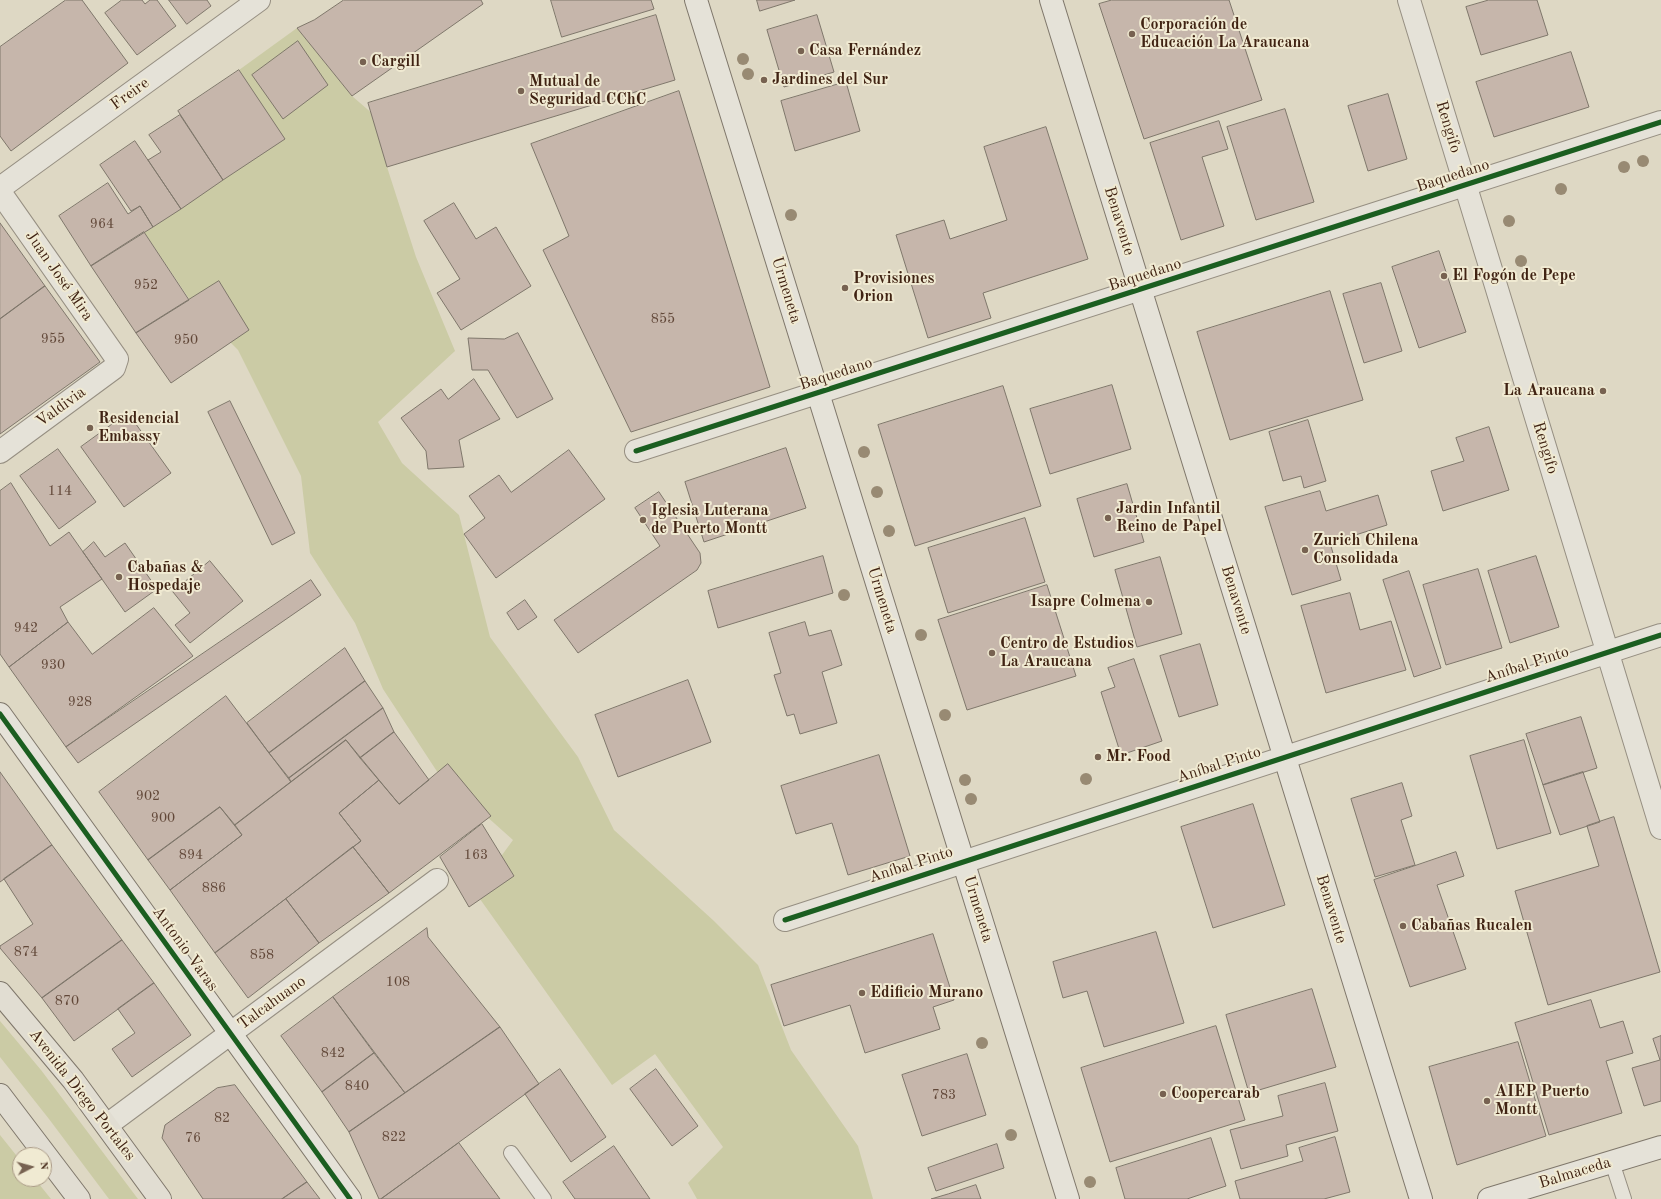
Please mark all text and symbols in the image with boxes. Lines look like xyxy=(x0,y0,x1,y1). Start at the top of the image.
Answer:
place label: Corporación de Educación La Araucana xyxy=(1140,15,1310,53)
marker: Corporación de Educación La Araucana xyxy=(1127,29,1137,39)
place label: Casa Fernández xyxy=(809,41,921,61)
marker: Casa Fernández xyxy=(796,46,806,56)
place label: Cargill xyxy=(371,52,420,72)
marker: Cargill xyxy=(358,57,368,67)
place label: Jardines del Sur xyxy=(772,70,888,90)
place label: Mutual de Seguridad CChC xyxy=(529,72,646,110)
street label: Freire xyxy=(107,74,153,114)
marker: Jardines del Sur xyxy=(759,75,769,85)
marker: Mutual de Seguridad CChC xyxy=(516,86,526,96)
street label: Rengifo xyxy=(1431,99,1465,155)
street label: Baquedano xyxy=(1414,155,1492,197)
street label: Benavente xyxy=(1099,184,1139,258)
house number: 964 xyxy=(90,216,114,232)
street label: Juan José Mira xyxy=(21,227,97,325)
street label: Urmeneta xyxy=(767,254,805,326)
street label: Baquedano xyxy=(1106,254,1184,296)
place label: El Fogón de Pepe xyxy=(1452,266,1576,286)
place label: Provisiones Orion xyxy=(853,269,934,307)
marker: El Fogón de Pepe xyxy=(1439,271,1449,281)
house number: 952 xyxy=(134,277,158,293)
marker: Provisiones Orion xyxy=(840,283,850,293)
house number: 855 xyxy=(651,311,675,327)
house number: 955 xyxy=(41,331,65,347)
house number: 950 xyxy=(174,332,198,348)
street label: Baquedano xyxy=(797,353,875,395)
place label: La Araucana xyxy=(1503,381,1595,401)
street label: Valdivia xyxy=(32,383,90,431)
marker: La Araucana xyxy=(1598,386,1608,396)
place label: Residencial Embassy xyxy=(98,409,179,447)
street label: Rengifo xyxy=(1528,420,1562,476)
marker: Residencial Embassy xyxy=(85,423,95,433)
house number: 114 xyxy=(48,483,72,499)
place label: Jardin Infantil Reino de Papel xyxy=(1116,499,1222,537)
place label: Iglesia Luterana de Puerto Montt xyxy=(651,501,769,539)
marker: Jardin Infantil Reino de Papel xyxy=(1103,513,1113,523)
marker: Iglesia Luterana de Puerto Montt xyxy=(638,515,648,525)
place label: Zurich Chilena Consolidada xyxy=(1313,531,1419,569)
marker: Zurich Chilena Consolidada xyxy=(1300,545,1310,555)
place label: Cabañas & Hospedaje xyxy=(127,558,203,596)
street label: Benavente xyxy=(1216,563,1256,637)
street label: Urmeneta xyxy=(863,564,901,636)
marker: Cabañas & Hospedaje xyxy=(114,572,124,582)
place label: Isapre Colmena xyxy=(1030,592,1141,612)
marker: Isapre Colmena xyxy=(1144,597,1154,607)
house number: 942 xyxy=(14,620,38,636)
place label: Centro de Estudios La Araucana xyxy=(1000,634,1134,672)
street label: Aníbal Pinto xyxy=(1482,642,1572,688)
marker: Centro de Estudios La Araucana xyxy=(987,648,997,658)
house number: 930 xyxy=(41,657,65,673)
house number: 928 xyxy=(68,694,92,710)
street label: Aníbal Pinto xyxy=(1174,742,1264,788)
place label: Mr. Food xyxy=(1106,747,1171,767)
marker: Mr. Food xyxy=(1093,752,1103,762)
house number: 902 xyxy=(136,788,160,804)
house number: 900 xyxy=(151,810,175,826)
street label: Aníbal Pinto xyxy=(866,842,956,888)
house number: 894 xyxy=(179,847,203,863)
house number: 163 xyxy=(464,847,488,863)
street label: Benavente xyxy=(1311,872,1351,946)
street label: Urmeneta xyxy=(959,873,997,945)
house number: 886 xyxy=(202,880,226,896)
street label: Antonio Varas xyxy=(148,903,222,995)
place label: Cabañas Rucalen xyxy=(1411,916,1532,936)
marker: Cabañas Rucalen xyxy=(1398,921,1408,931)
house number: 874 xyxy=(14,944,38,960)
house number: 858 xyxy=(250,947,274,963)
street label: Talcahuano xyxy=(234,972,310,1034)
house number: 108 xyxy=(386,974,410,990)
place label: Edificio Murano xyxy=(870,983,983,1003)
marker: Edificio Murano xyxy=(857,988,867,998)
house number: 870 xyxy=(55,993,79,1009)
street label: Avenida Diego Portales xyxy=(25,1025,139,1165)
house number: 842 xyxy=(321,1045,345,1061)
house number: 840 xyxy=(345,1078,369,1094)
place label: AIEP Puerto Montt xyxy=(1495,1082,1589,1120)
place label: Coopercarab xyxy=(1171,1084,1260,1104)
house number: 783 xyxy=(932,1087,956,1103)
marker: Coopercarab xyxy=(1158,1089,1168,1099)
marker: AIEP Puerto Montt xyxy=(1482,1096,1492,1106)
house number: 82 xyxy=(214,1110,230,1126)
house number: 822 xyxy=(382,1129,406,1145)
house number: 76 xyxy=(185,1130,201,1146)
north arrow xyxy=(12,1147,52,1187)
street label: Balmaceda xyxy=(1537,1153,1613,1193)
text: N xyxy=(38,1161,49,1171)

